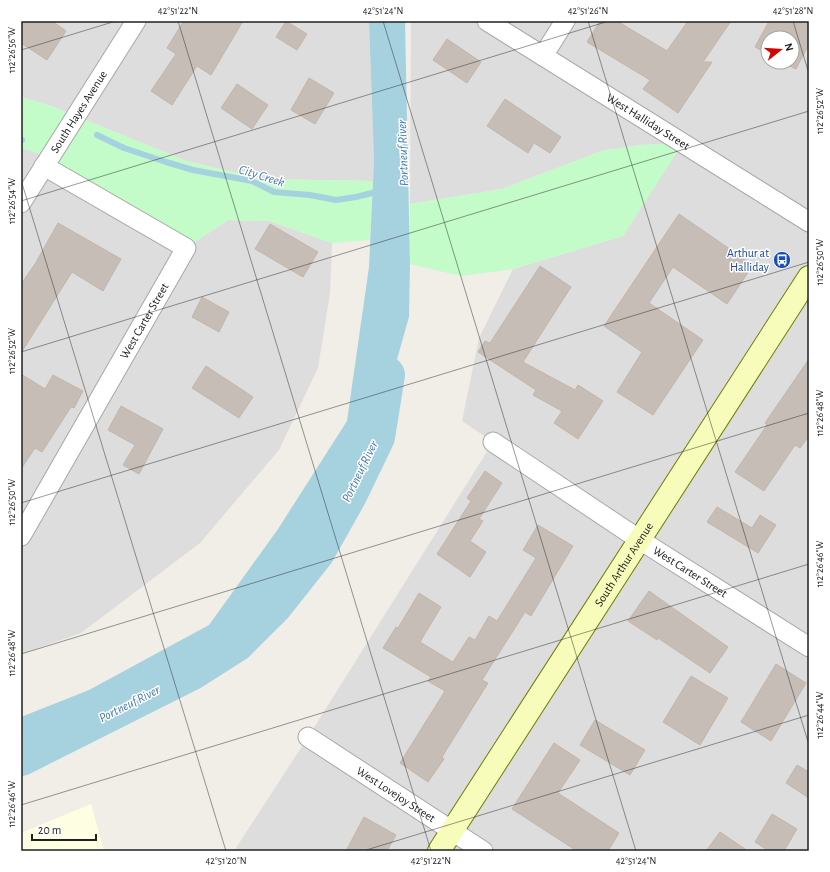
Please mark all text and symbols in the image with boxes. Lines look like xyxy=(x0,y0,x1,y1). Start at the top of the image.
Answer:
text: 42°51'22"N xyxy=(158,6,198,16)
text: 42°51'24"N xyxy=(363,6,403,16)
text: 42°51'26"N xyxy=(568,6,608,16)
text: 42°51'28"N xyxy=(773,6,813,16)
text: 112°26'56"W xyxy=(7,27,17,73)
north arrow xyxy=(760,30,800,70)
text: N xyxy=(783,42,795,52)
street label: South Hayes Avenue xyxy=(48,68,109,155)
text: 112°26'52"W xyxy=(815,88,825,134)
street label: West Halliday Street xyxy=(605,91,692,152)
water label: Portneuf River xyxy=(396,119,411,186)
water label: City Creek xyxy=(237,163,286,190)
text: 112°26'54"W xyxy=(7,178,17,224)
text: 112°26'50"W xyxy=(815,239,825,285)
place label: Arthur at Halliday xyxy=(727,247,769,274)
bus stop icon: Arthur at Halliday xyxy=(772,250,792,270)
street label: West Carter Street xyxy=(118,281,171,361)
text: 112°26'52"W xyxy=(7,328,17,374)
text: 112°26'48"W xyxy=(815,390,825,436)
water label: Portneuf River xyxy=(340,438,381,504)
text: 112°26'50"W xyxy=(7,479,17,525)
street label: South Arthur Avenue xyxy=(592,520,655,609)
text: 112°26'46"W xyxy=(815,541,825,587)
street label: West Carter Street xyxy=(651,544,729,600)
text: 112°26'48"W xyxy=(7,630,17,676)
water label: Portneuf River xyxy=(97,683,163,725)
text: 112°26'44"W xyxy=(815,692,825,738)
street label: West Lovejoy Street xyxy=(354,764,438,824)
text: 112°26'46"W xyxy=(7,781,17,827)
scale bar xyxy=(32,816,96,842)
text: 20 m xyxy=(38,824,61,836)
text: 42°51'20"N xyxy=(205,856,247,866)
text: 42°51'22"N xyxy=(411,856,451,866)
text: 42°51'24"N xyxy=(616,856,656,866)

